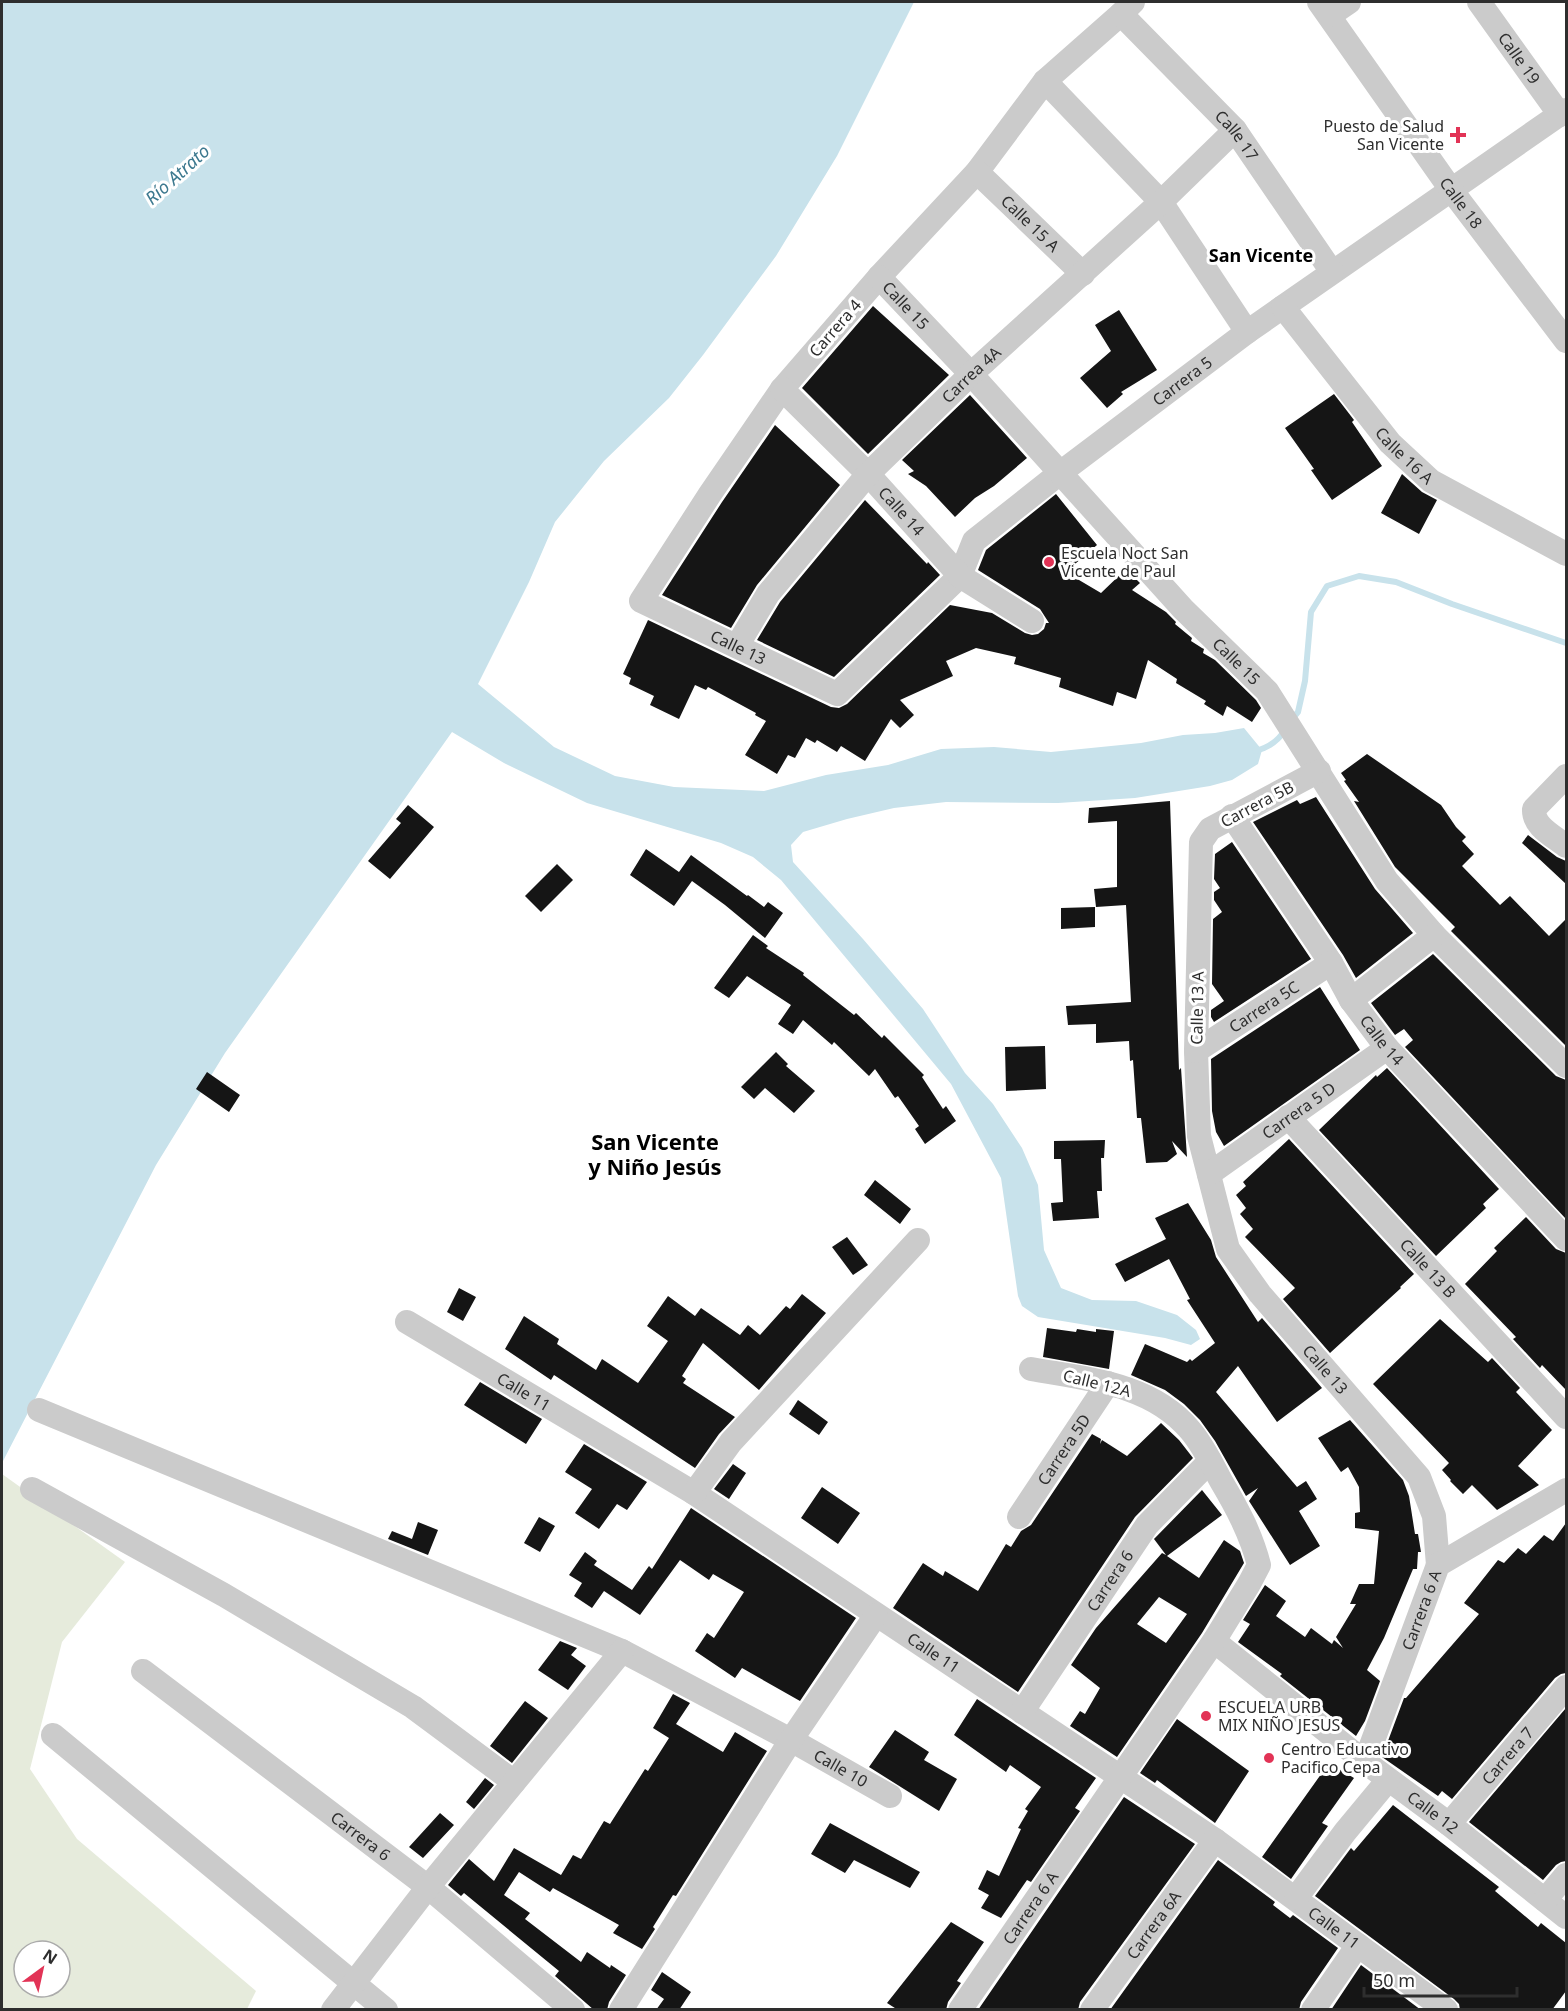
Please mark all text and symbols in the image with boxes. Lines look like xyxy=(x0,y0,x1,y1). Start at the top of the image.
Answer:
street label: Calle 19 xyxy=(1493,28,1545,88)
street label: Calle 17 xyxy=(1210,105,1264,165)
place label: Puesto de Salud San Vicente xyxy=(1323,115,1444,155)
marker: Puesto de Salud San Vicente xyxy=(1449,126,1467,144)
water label: Río Atrato xyxy=(140,139,214,209)
street label: Calle 18 xyxy=(1435,173,1488,233)
street label: Calle 15 A xyxy=(996,190,1065,257)
district label: San Vicente xyxy=(1209,243,1313,267)
street label: Calle 15 xyxy=(878,276,934,334)
street label: Carrera 4 xyxy=(804,295,866,361)
street label: Carrea 4A xyxy=(937,341,1006,408)
street label: Carrera 5 xyxy=(1148,351,1217,411)
street label: Calle 16 A xyxy=(1370,422,1439,489)
street label: Calle 14 xyxy=(874,482,929,540)
place label: Escuela Noct San Vicente de Paul xyxy=(1061,542,1189,582)
marker: Escuela Noct San Vicente de Paul xyxy=(1042,555,1056,569)
street label: Calle 13 xyxy=(707,625,770,670)
street label: Calle 15 xyxy=(1208,633,1265,690)
street label: Carrera 5B xyxy=(1217,776,1297,832)
street label: Calle 13 A xyxy=(1185,970,1209,1045)
street label: Carrera 5C xyxy=(1224,976,1303,1038)
street label: Calle 14 xyxy=(1355,1010,1409,1070)
street label: Carrera 5 D xyxy=(1258,1077,1340,1144)
district label: San Vicente y Niño Jesús xyxy=(588,1126,722,1181)
street label: Calle 13 B xyxy=(1395,1234,1461,1303)
street label: Calle 13 xyxy=(1298,1340,1353,1399)
street label: Calle 12A xyxy=(1061,1364,1134,1402)
street label: Calle 11 xyxy=(493,1367,555,1416)
street label: Carrera 5D xyxy=(1032,1410,1095,1489)
street label: Carrera 6 xyxy=(1081,1546,1138,1616)
street label: Carrera 6 A xyxy=(1396,1566,1446,1653)
street label: Calle 11 xyxy=(903,1627,964,1678)
place label: ESCUELA URB MIX NIÑO JESUS xyxy=(1218,1696,1341,1736)
marker: ESCUELA URB MIX NIÑO JESUS xyxy=(1199,1709,1213,1723)
street label: Carrera 7 xyxy=(1476,1722,1538,1789)
place label: Centro Educativo Pacifico Cepa xyxy=(1281,1738,1409,1778)
street label: Calle 10 xyxy=(810,1744,872,1792)
marker: Centro Educativo Pacifico Cepa xyxy=(1262,1751,1276,1765)
street label: Calle 12 xyxy=(1403,1786,1463,1839)
street label: Carrera 6 xyxy=(326,1806,395,1866)
street label: Carrera 6 A xyxy=(997,1866,1064,1949)
street label: Carrera 6A xyxy=(1121,1886,1186,1964)
street label: Calle 11 xyxy=(1304,1901,1364,1954)
north arrow xyxy=(12,1939,72,1999)
text: N xyxy=(39,1944,62,1969)
scale bar xyxy=(1364,1960,1517,1998)
text: 50 m xyxy=(1373,1968,1415,1992)

